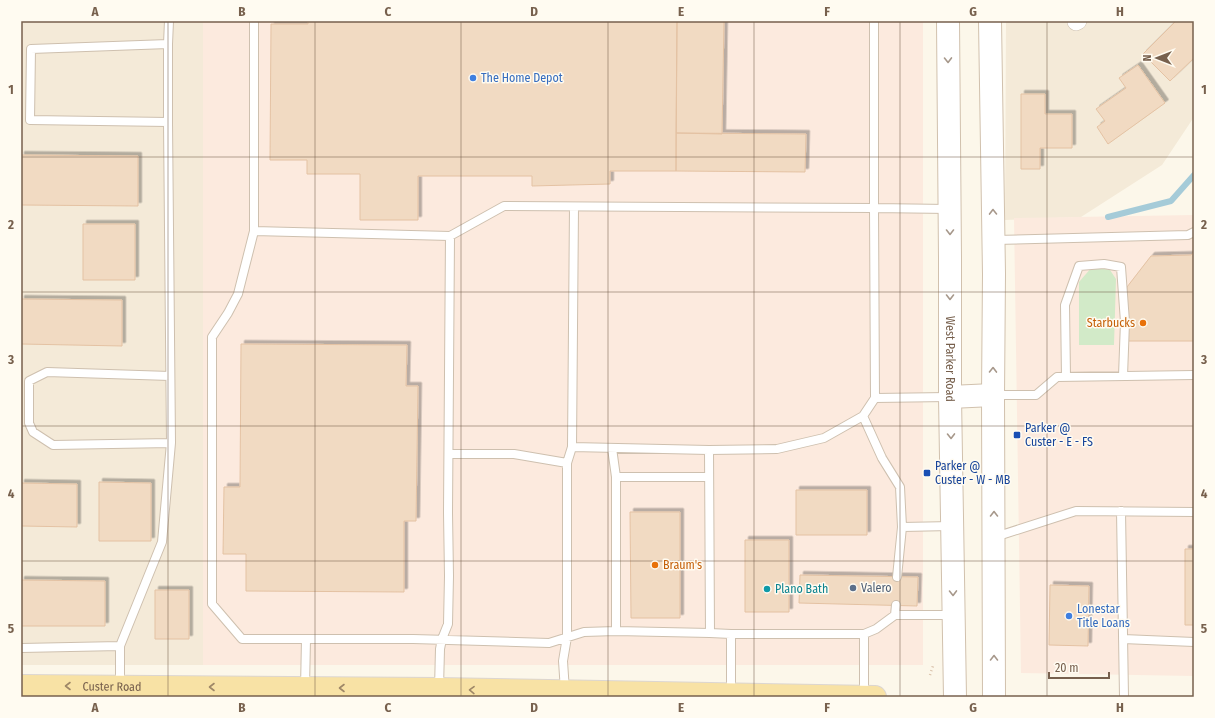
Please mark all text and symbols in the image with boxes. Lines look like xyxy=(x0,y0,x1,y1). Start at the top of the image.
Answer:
text: A xyxy=(90,4,99,19)
text: B xyxy=(238,4,246,19)
text: C xyxy=(385,4,392,19)
text: D xyxy=(530,4,538,19)
text: E xyxy=(678,4,684,19)
text: F xyxy=(824,4,830,19)
text: G xyxy=(969,4,977,19)
text: H xyxy=(1116,4,1124,19)
north arrow xyxy=(1137,38,1177,78)
text: N xyxy=(1141,55,1154,61)
one-way arrow xyxy=(944,57,952,63)
place label: The Home Depot xyxy=(481,71,563,85)
marker: The Home Depot xyxy=(468,73,478,83)
text: 1 xyxy=(8,82,14,97)
text: 1 xyxy=(1201,82,1207,97)
one-way arrow xyxy=(989,209,997,215)
text: 2 xyxy=(7,217,14,232)
text: 2 xyxy=(1200,217,1207,232)
one-way arrow xyxy=(946,229,954,235)
one-way arrow xyxy=(946,294,954,300)
street label: West Parker Road xyxy=(943,316,957,402)
place label: Starbucks xyxy=(1087,316,1135,330)
marker: Starbucks xyxy=(1138,318,1148,328)
text: 3 xyxy=(7,352,14,367)
text: 3 xyxy=(1200,352,1207,367)
one-way arrow xyxy=(989,367,997,373)
place label: Parker @ Custer - E - FS xyxy=(1025,421,1093,449)
marker: Parker @ Custer - E - FS xyxy=(1012,430,1022,440)
one-way arrow xyxy=(947,433,955,439)
place label: Parker @ Custer - W - MB xyxy=(935,459,1011,487)
marker: Parker @ Custer - W - MB xyxy=(922,468,932,478)
text: 4 xyxy=(8,486,15,501)
text: 4 xyxy=(1201,486,1208,501)
one-way arrow xyxy=(989,511,998,517)
place label: Braum's xyxy=(663,558,702,572)
marker: Braum's xyxy=(650,560,660,570)
place label: Valero xyxy=(861,581,892,595)
place label: Plano Bath xyxy=(775,582,828,596)
marker: Valero xyxy=(848,583,858,593)
marker: Plano Bath xyxy=(762,584,772,594)
one-way arrow xyxy=(949,590,957,596)
place label: Lonestar Title Loans xyxy=(1077,602,1130,630)
marker: Lonestar Title Loans xyxy=(1064,611,1074,621)
text: 5 xyxy=(8,621,14,636)
text: 5 xyxy=(1201,621,1207,636)
scale bar xyxy=(1049,654,1109,680)
one-way arrow xyxy=(990,655,998,661)
text: 20 m xyxy=(1055,661,1079,675)
street label: Custer Road xyxy=(82,679,142,694)
one-way arrow xyxy=(65,682,71,690)
one-way arrow xyxy=(209,683,215,691)
one-way arrow xyxy=(339,684,345,692)
one-way arrow xyxy=(469,685,475,694)
text: A xyxy=(90,700,99,715)
text: B xyxy=(238,700,246,715)
text: C xyxy=(385,700,392,715)
text: D xyxy=(530,700,538,715)
text: E xyxy=(678,700,684,715)
text: F xyxy=(824,700,830,715)
text: G xyxy=(969,700,977,715)
text: H xyxy=(1116,700,1124,715)

